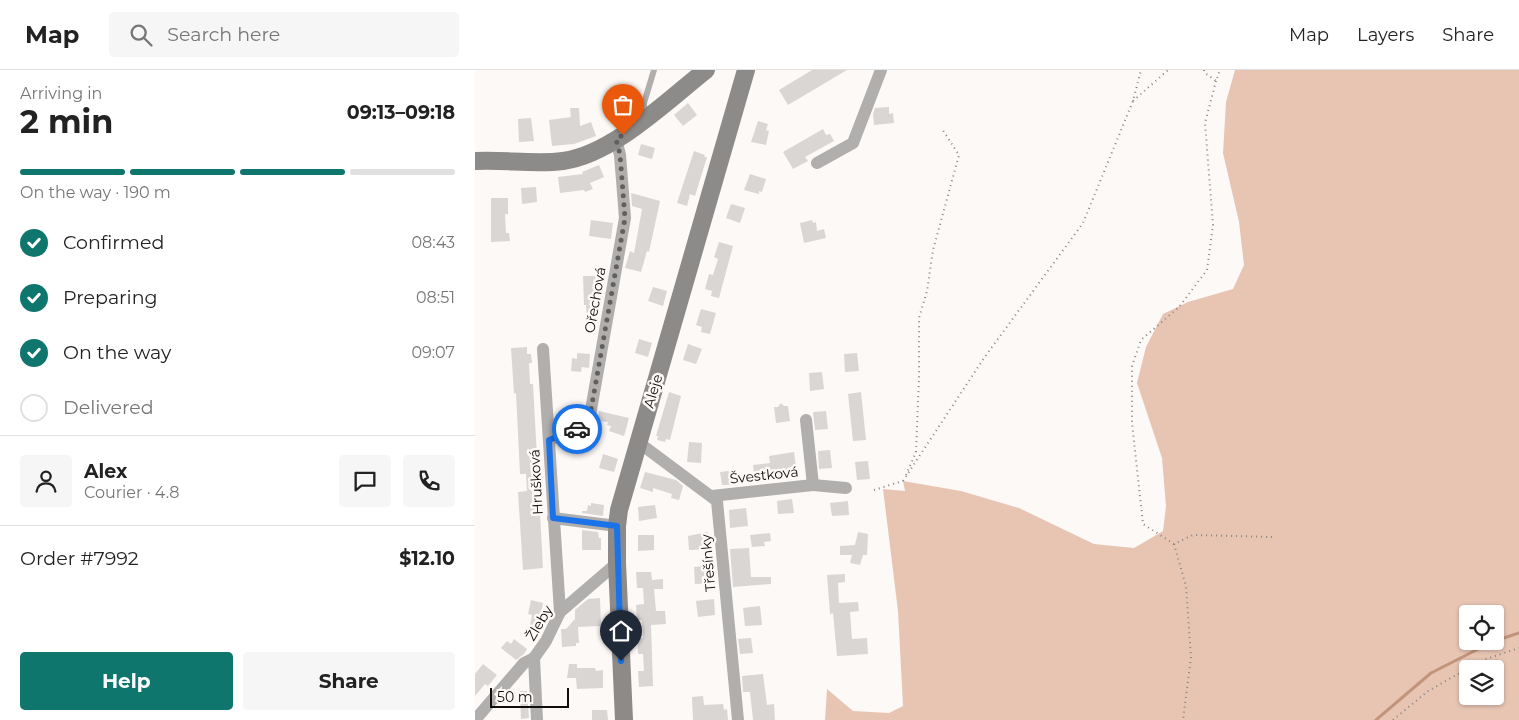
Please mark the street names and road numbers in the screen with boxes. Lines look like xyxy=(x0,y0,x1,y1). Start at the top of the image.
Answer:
street label: Ořechová xyxy=(580,265,610,335)
street label: Aleje xyxy=(640,372,666,410)
street label: Hrušková xyxy=(525,449,547,515)
street label: Švestková xyxy=(729,462,799,488)
street label: Třešínky xyxy=(696,533,719,592)
street label: Žleby xyxy=(521,602,557,644)

